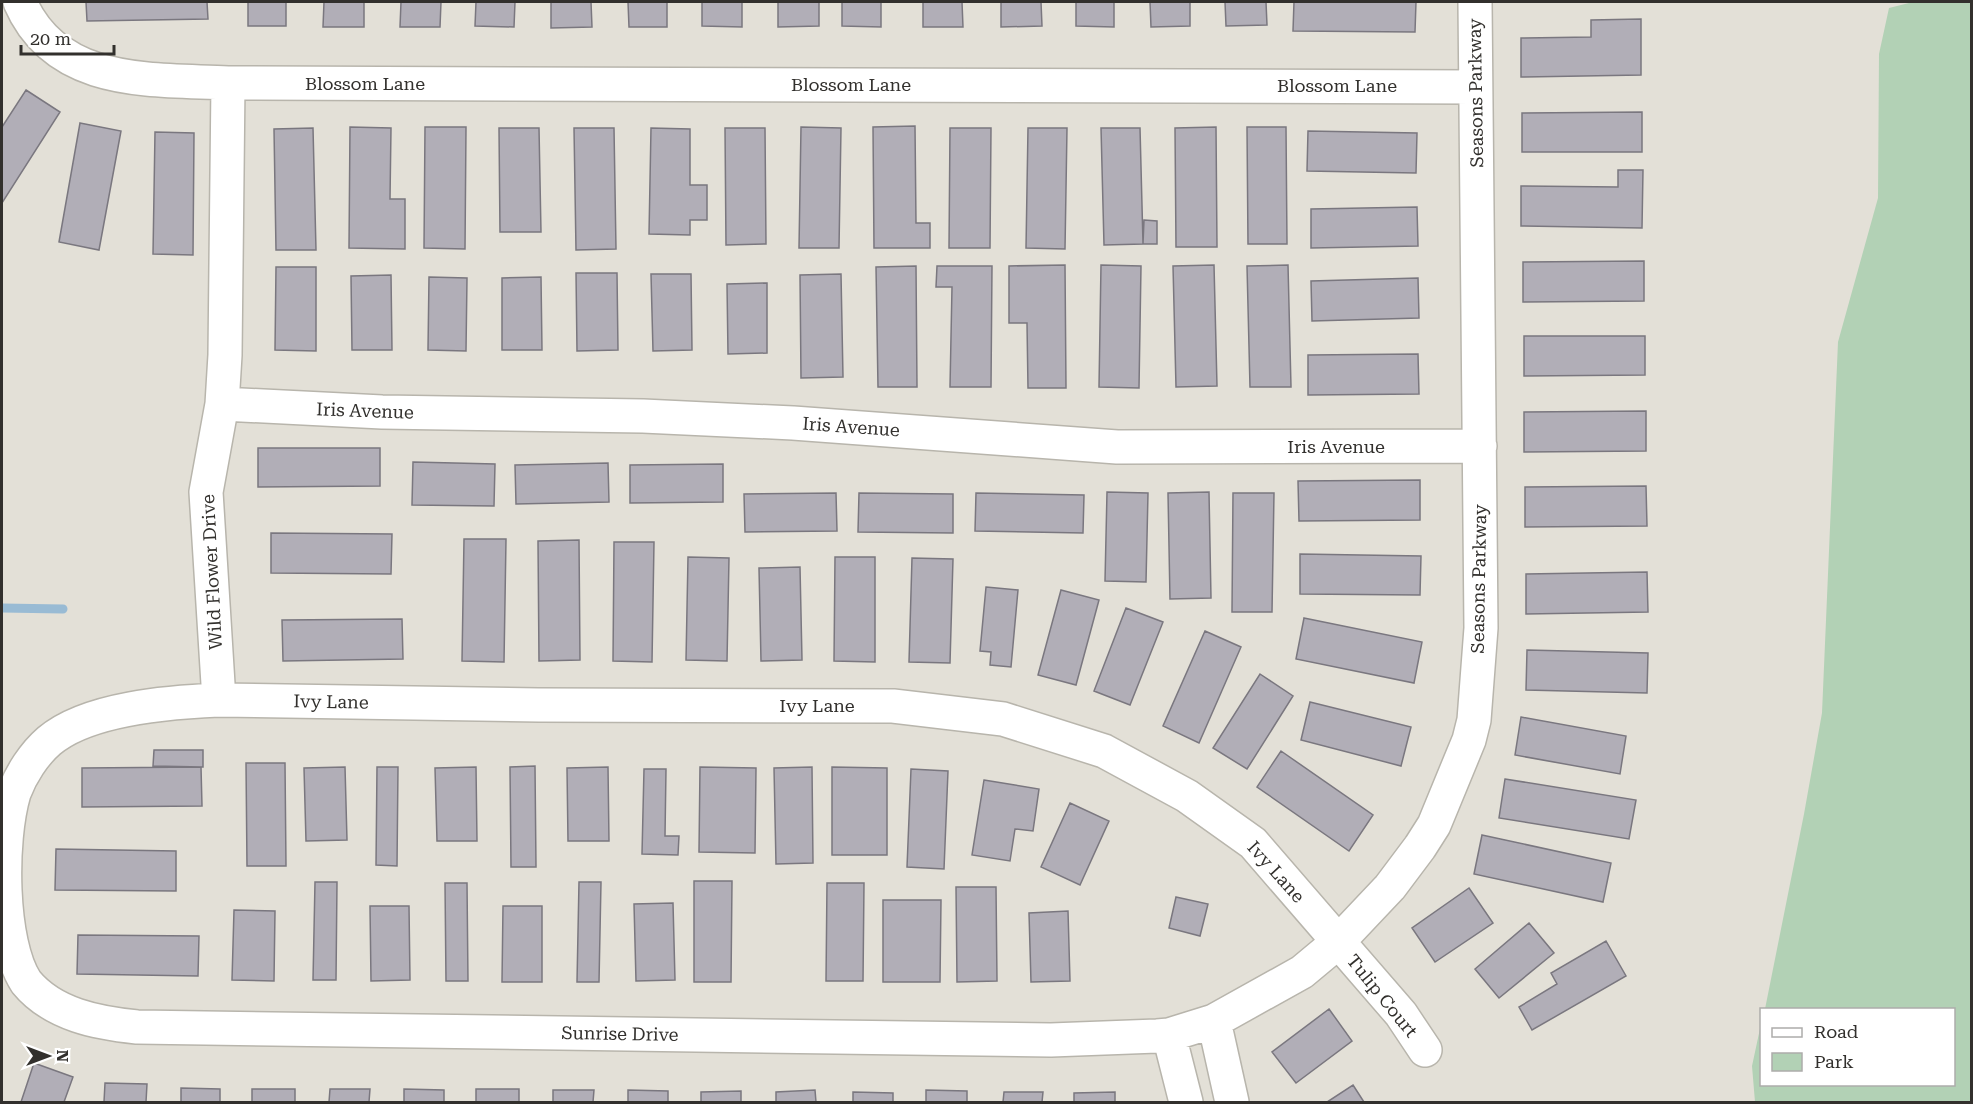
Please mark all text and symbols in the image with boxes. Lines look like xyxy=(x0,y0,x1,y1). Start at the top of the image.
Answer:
scale bar xyxy=(21,18,114,56)
street label: Seasons Parkway xyxy=(1464,18,1487,168)
text: 20 m xyxy=(30,28,71,49)
street label: Blossom Lane xyxy=(305,73,425,94)
street label: Blossom Lane xyxy=(791,74,911,95)
street label: Blossom Lane xyxy=(1277,75,1397,96)
street label: Iris Avenue xyxy=(316,398,414,423)
street label: Iris Avenue xyxy=(802,413,901,440)
street label: Iris Avenue xyxy=(1287,436,1385,457)
street label: Wild Flower Drive xyxy=(197,493,226,650)
street label: Seasons Parkway xyxy=(1467,504,1490,654)
street label: Ivy Lane xyxy=(293,690,369,713)
street label: Ivy Lane xyxy=(779,695,855,716)
street label: Ivy Lane xyxy=(1243,837,1309,907)
street label: Tulip Court xyxy=(1343,950,1422,1042)
legend xyxy=(1760,1008,1955,1086)
text: Road xyxy=(1814,1021,1859,1042)
street label: Sunrise Drive xyxy=(561,1022,679,1045)
north arrow xyxy=(18,1026,78,1086)
text: N xyxy=(53,1050,72,1062)
text: Park xyxy=(1814,1051,1854,1072)

